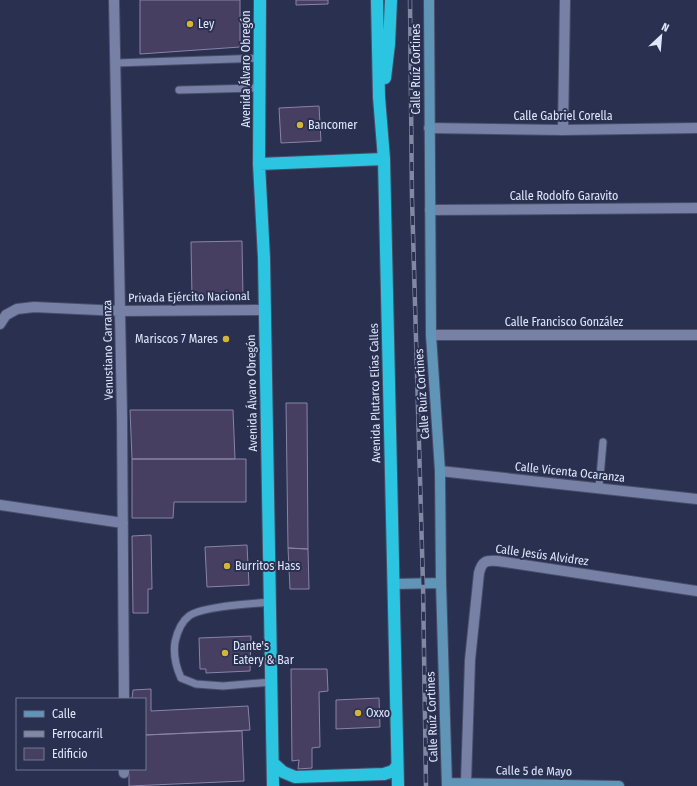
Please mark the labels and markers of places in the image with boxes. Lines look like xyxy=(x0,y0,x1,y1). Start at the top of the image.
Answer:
place label: Ley xyxy=(198,17,215,31)
marker: Ley xyxy=(185,19,195,29)
place label: Bancomer xyxy=(308,118,358,132)
marker: Bancomer xyxy=(295,120,305,130)
place label: Mariscos 7 Mares xyxy=(135,332,218,346)
marker: Mariscos 7 Mares xyxy=(221,334,231,344)
place label: Burritos Hass xyxy=(235,559,300,573)
marker: Burritos Hass xyxy=(222,561,232,571)
place label: Dante's Eatery & Bar xyxy=(233,639,295,667)
marker: Dante's Eatery & Bar xyxy=(220,648,230,658)
place label: Oxxo xyxy=(366,706,390,720)
marker: Oxxo xyxy=(353,708,363,718)

